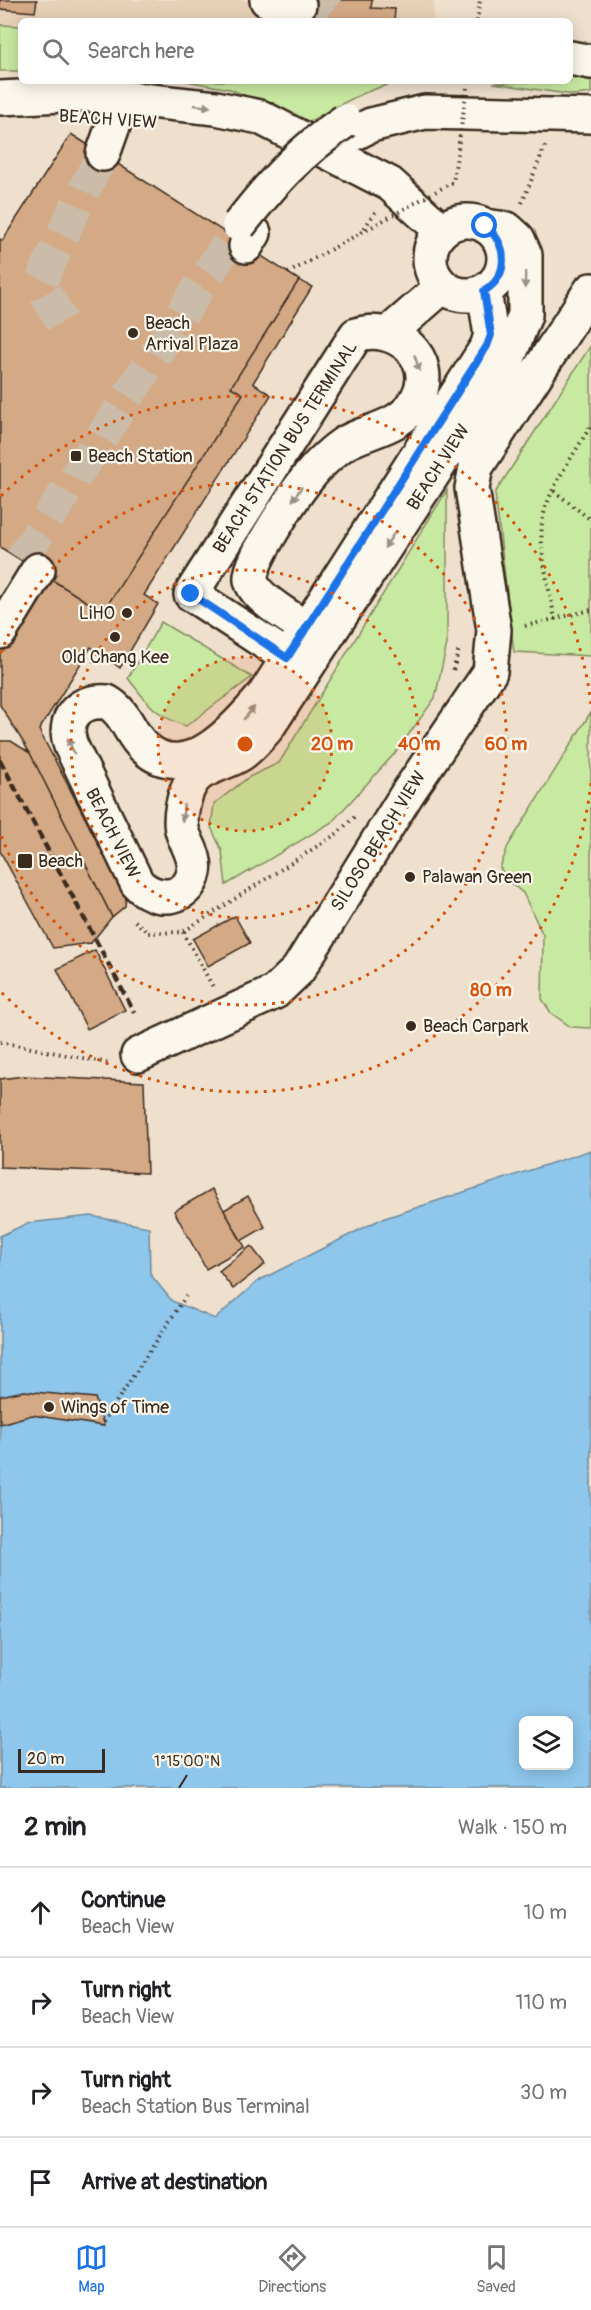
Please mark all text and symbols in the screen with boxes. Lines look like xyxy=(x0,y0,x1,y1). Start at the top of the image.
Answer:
search box xyxy=(18,18,573,84)
icon: search xyxy=(39,35,72,68)
text: Search here xyxy=(87,37,194,65)
one-way arrow xyxy=(193,102,212,111)
street label: BEACH VIEW xyxy=(58,105,158,134)
route start xyxy=(471,212,497,238)
one-way arrow xyxy=(521,271,530,290)
place label: Beach Arrival Plaza xyxy=(145,312,238,356)
marker: Beach Arrival Plaza xyxy=(126,326,140,340)
street label: BEACH STATION BUS TERMINAL xyxy=(208,337,363,558)
one-way arrow xyxy=(413,354,423,372)
street label: BEACH VIEW xyxy=(402,420,475,515)
place label: Beach Station xyxy=(88,445,193,468)
marker: Beach Station xyxy=(69,449,83,463)
one-way arrow xyxy=(292,486,303,502)
one-way arrow xyxy=(383,533,394,550)
route end xyxy=(177,580,203,606)
place label: LiHO xyxy=(79,602,115,625)
marker: LiHO xyxy=(120,606,134,620)
marker: Old Chang Kee xyxy=(108,630,122,644)
place label: Old Chang Kee xyxy=(61,646,169,669)
one-way arrow xyxy=(242,706,255,721)
text: 20 m xyxy=(311,733,353,756)
text: 40 m xyxy=(398,733,440,756)
text: 60 m xyxy=(485,733,527,756)
centre of rings xyxy=(235,734,255,754)
one-way arrow xyxy=(66,737,76,755)
street label: SILOSO BEACH VIEW xyxy=(326,767,431,916)
street label: BEACH VIEW xyxy=(80,784,145,882)
one-way arrow xyxy=(178,803,188,822)
place label: Beach xyxy=(38,850,83,873)
marker: Beach xyxy=(16,852,34,870)
place label: Palawan Green xyxy=(422,866,532,889)
marker: Palawan Green xyxy=(403,870,417,884)
text: 80 m xyxy=(470,979,512,1002)
place label: Beach Carpark xyxy=(423,1015,529,1038)
marker: Beach Carpark xyxy=(404,1019,418,1033)
place label: Wings of Time xyxy=(61,1396,169,1419)
marker: Wings of Time xyxy=(42,1400,56,1414)
map controls xyxy=(519,1716,573,1770)
button: layers xyxy=(519,1716,573,1770)
scale bar xyxy=(18,1746,105,1774)
text: 20 m xyxy=(27,1749,65,1769)
text: 1°15'00"N xyxy=(154,1752,220,1771)
text: 2 min xyxy=(24,1811,86,1843)
text: Walk · 150 m xyxy=(458,1815,567,1840)
text: Continue xyxy=(81,1886,165,1914)
icon: ahead xyxy=(24,1896,57,1929)
text: 10 m xyxy=(523,1900,567,1925)
text: Beach View xyxy=(81,1914,174,1939)
text: Turn right xyxy=(81,1976,171,2004)
icon: right xyxy=(24,1986,57,2019)
text: 110 m xyxy=(516,1990,567,2015)
text: Beach View xyxy=(81,2004,174,2029)
text: Turn right xyxy=(81,2066,171,2094)
icon: right xyxy=(24,2076,57,2109)
text: 30 m xyxy=(520,2080,567,2105)
text: Beach Station Bus Terminal xyxy=(81,2094,310,2119)
icon: arrive xyxy=(24,2166,57,2199)
text: Arrive at destination xyxy=(81,2168,267,2196)
tab: Map xyxy=(75,2241,108,2297)
tab: Directions xyxy=(258,2241,326,2297)
tab: Saved xyxy=(476,2241,516,2297)

